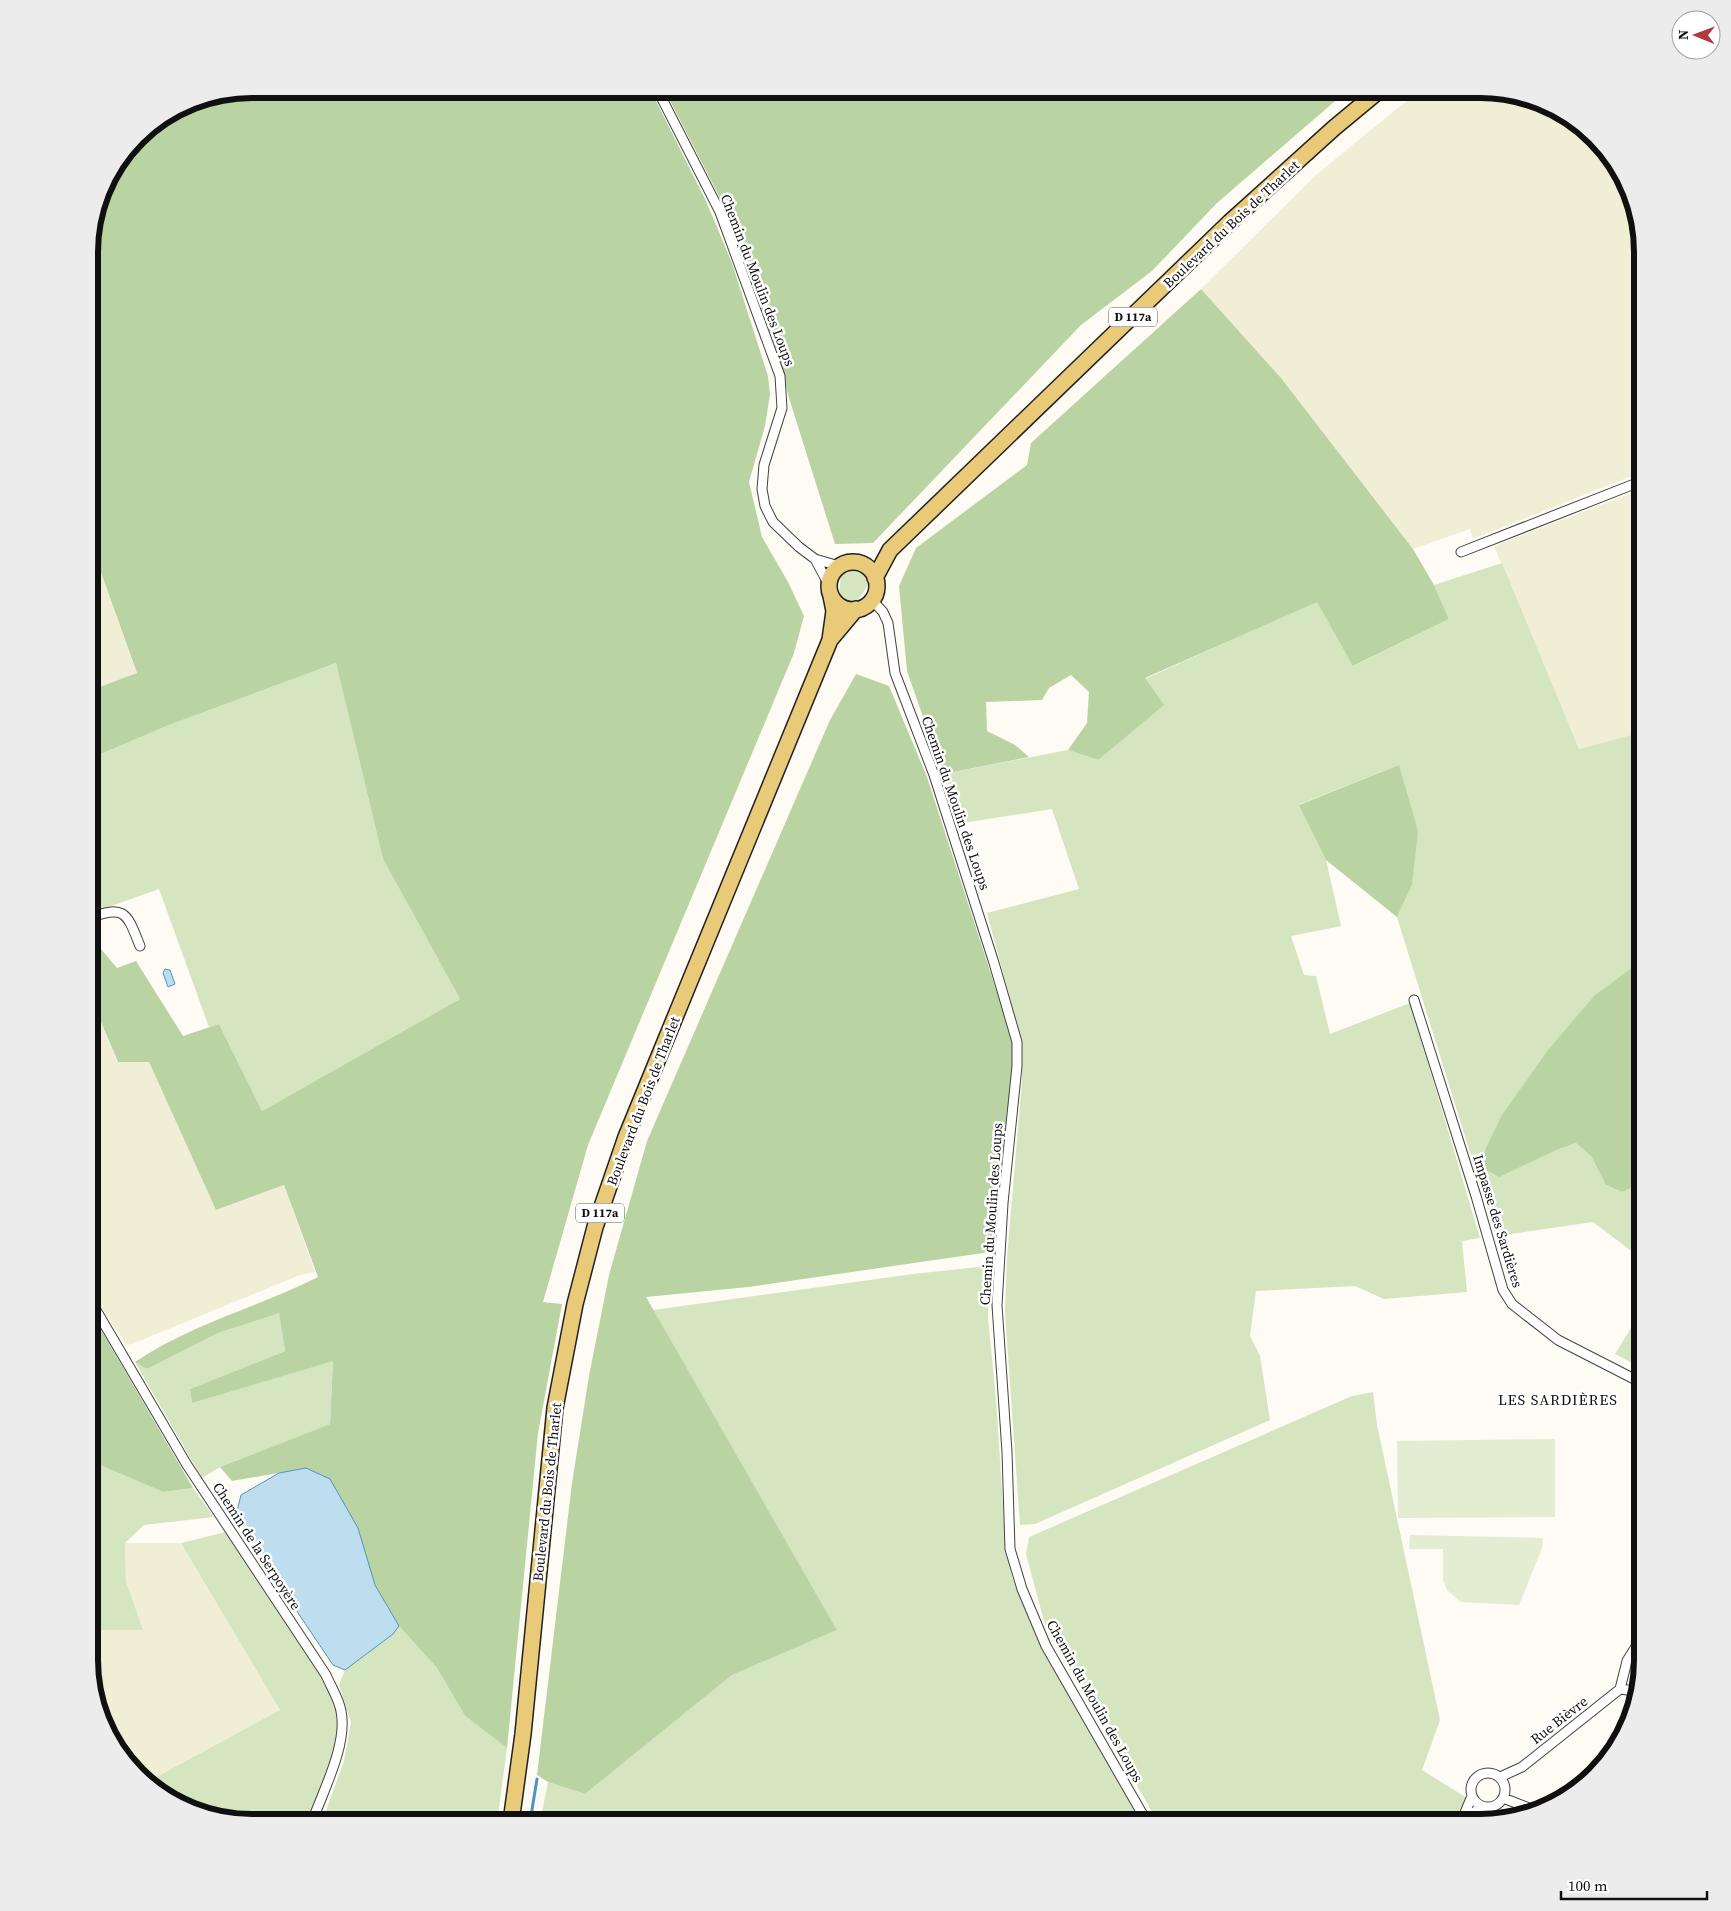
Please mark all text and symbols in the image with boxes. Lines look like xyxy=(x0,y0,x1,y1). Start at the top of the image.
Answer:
north arrow xyxy=(1671,10,1721,60)
text: N xyxy=(1673,29,1693,40)
street label: Boulevard du Bois de Tharlet xyxy=(1159,155,1304,292)
street label: Chemin du Moulin des Loups xyxy=(716,191,800,369)
road number: D 117a xyxy=(1109,308,1157,326)
street label: Chemin du Moulin des Loups xyxy=(917,713,995,893)
street label: Boulevard du Bois de Tharlet xyxy=(602,1013,685,1188)
street label: Chemin du Moulin des Loups xyxy=(975,1122,1007,1306)
street label: Impasse des Sardières xyxy=(1468,1152,1528,1290)
road number: D 117a xyxy=(576,1204,624,1222)
district label: LES SARDIÈRES xyxy=(1498,1389,1618,1410)
street label: Boulevard du Bois de Tharlet xyxy=(528,1401,566,1582)
street label: Chemin de la Serpoyère xyxy=(208,1478,306,1614)
street label: Chemin du Moulin des Loups xyxy=(1042,1616,1148,1786)
street label: Rue Bièvre xyxy=(1526,1691,1592,1749)
scale bar xyxy=(1561,1868,1707,1900)
text: 100 m xyxy=(1568,1875,1608,1896)

